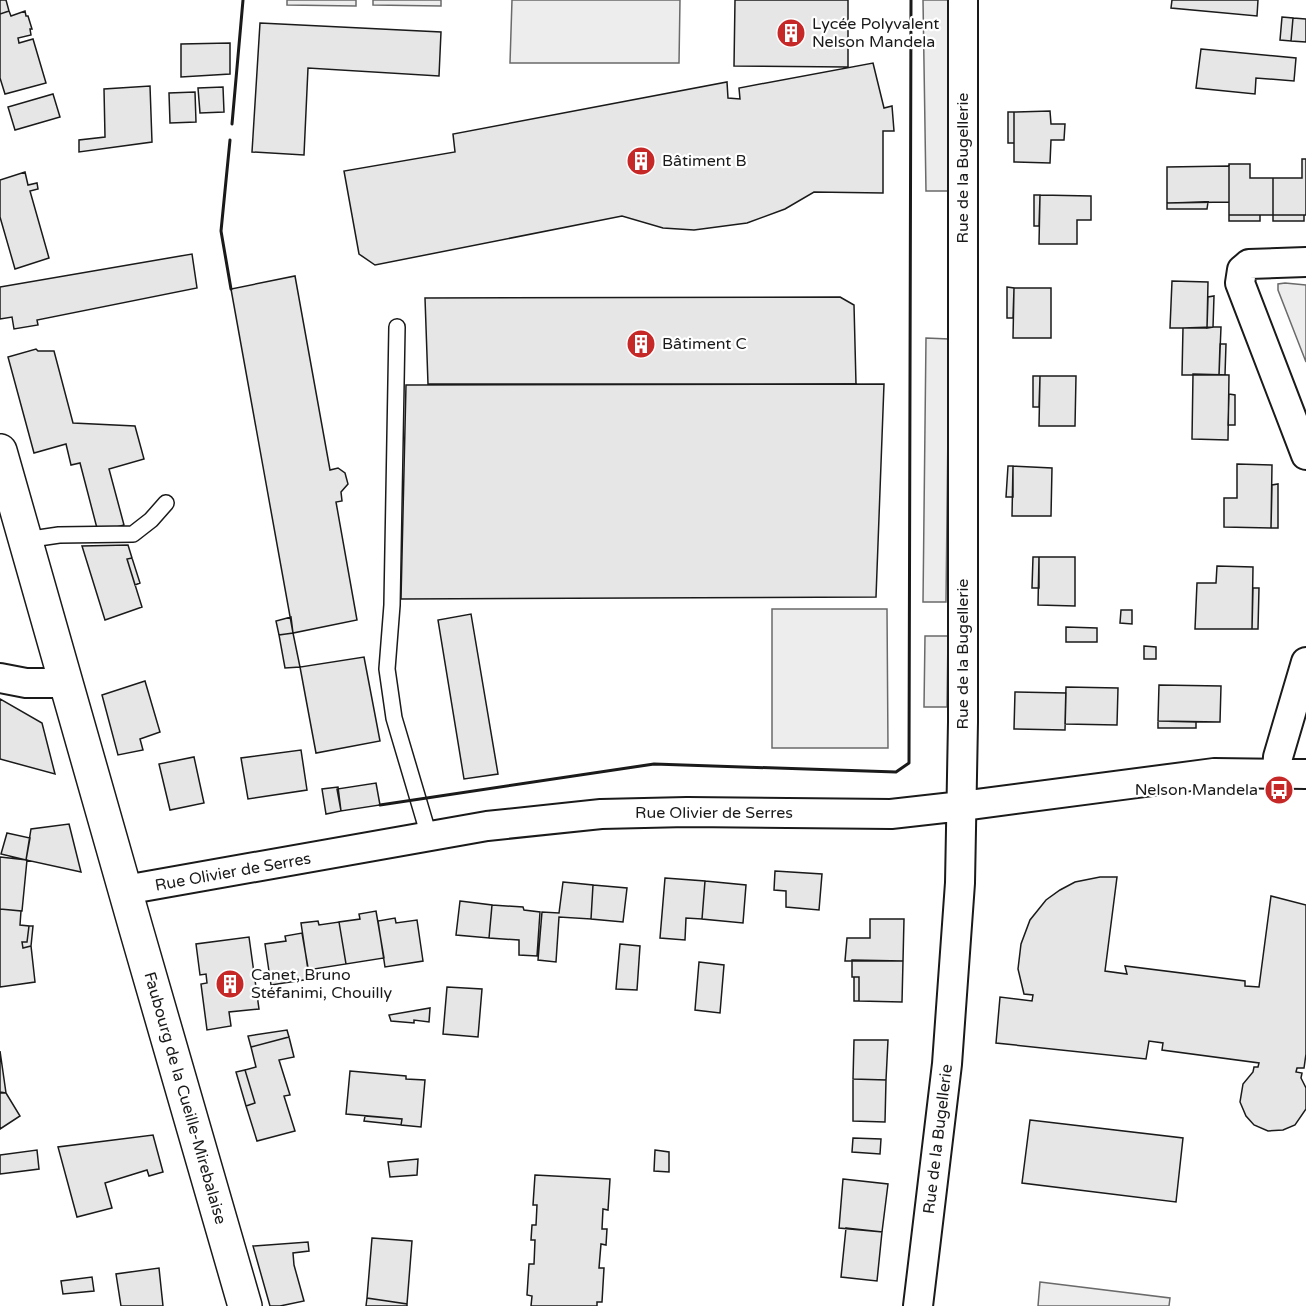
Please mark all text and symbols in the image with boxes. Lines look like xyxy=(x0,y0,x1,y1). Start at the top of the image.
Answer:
place label: Lycée Polyvalent Nelson Mandela xyxy=(812,14,939,52)
building icon: Lycée Polyvalent Nelson Mandela xyxy=(775,17,807,49)
street label: Rue de la Bugellerie xyxy=(953,93,973,243)
building icon: Bâtiment B xyxy=(625,145,657,177)
place label: Bâtiment B xyxy=(662,151,747,171)
building icon: Bâtiment C xyxy=(625,328,657,360)
place label: Bâtiment C xyxy=(662,334,747,354)
street label: Rue de la Bugellerie xyxy=(953,579,973,729)
bus stop icon: Nelson Mandela xyxy=(1263,774,1295,806)
place label: Nelson Mandela xyxy=(1135,780,1258,800)
street label: Rue Olivier de Serres xyxy=(635,803,793,823)
street label: Rue Olivier de Serres xyxy=(153,848,313,896)
place label: Canet, Bruno Stéfanimi, Chouilly xyxy=(251,965,392,1003)
building icon: Canet, Bruno Stéfanimi, Chouilly xyxy=(214,968,246,1000)
street label: Faubourg de la Cueille-Mirebalaise xyxy=(139,969,231,1227)
street label: Rue de la Bugellerie xyxy=(919,1063,957,1215)

